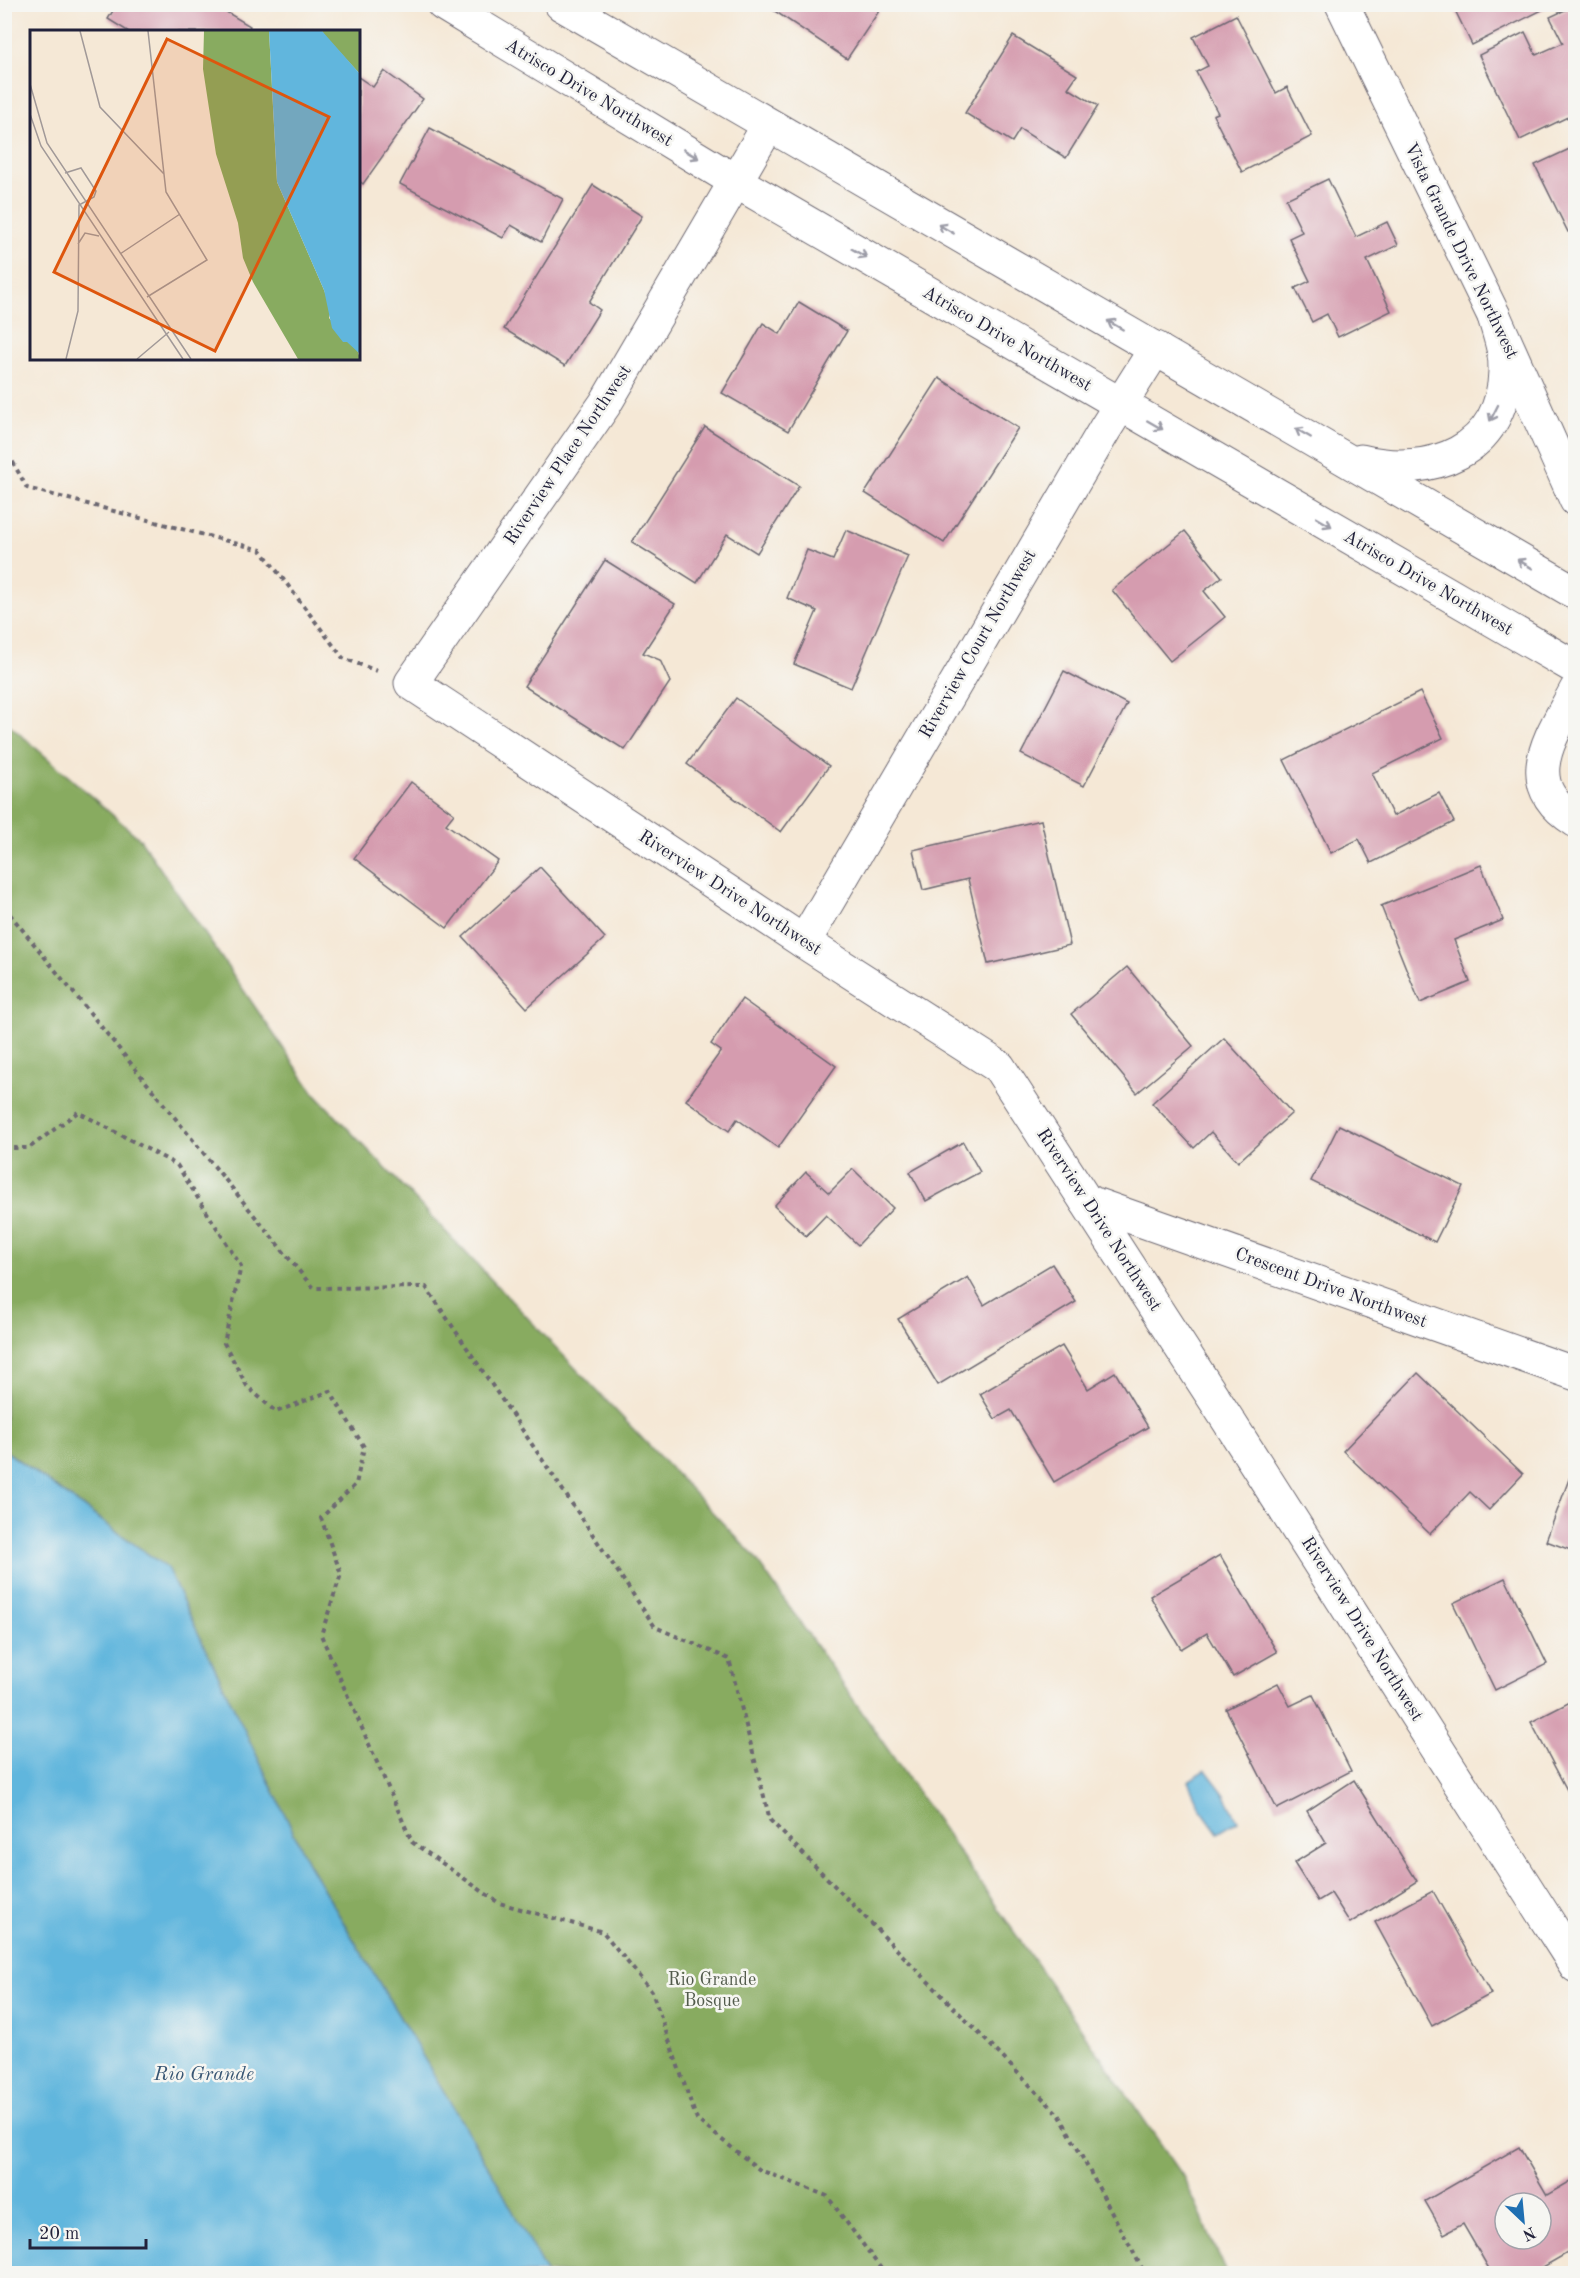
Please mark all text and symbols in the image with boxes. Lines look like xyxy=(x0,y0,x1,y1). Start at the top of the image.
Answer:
inset map xyxy=(30,30,360,360)
street label: Atrisco Drive Northwest xyxy=(502,36,676,150)
street label: Vista Grande Drive Northwest xyxy=(1401,140,1521,362)
one-way arrow xyxy=(682,149,699,161)
one-way arrow xyxy=(938,222,955,234)
one-way arrow xyxy=(850,247,867,259)
street label: Atrisco Drive Northwest xyxy=(919,283,1095,395)
one-way arrow xyxy=(1107,319,1124,331)
street label: Riverview Place Northwest xyxy=(501,362,635,548)
one-way arrow xyxy=(1488,404,1500,422)
one-way arrow xyxy=(1146,419,1163,431)
one-way arrow xyxy=(1295,427,1312,439)
one-way arrow xyxy=(1315,517,1332,529)
street label: Atrisco Drive Northwest xyxy=(1340,527,1516,639)
street label: Riverview Court Northwest xyxy=(916,546,1040,742)
one-way arrow xyxy=(1517,557,1534,569)
street label: Riverview Drive Northwest xyxy=(635,827,825,959)
street label: Riverview Drive Northwest xyxy=(1033,1125,1165,1315)
street label: Crescent Drive Northwest xyxy=(1233,1245,1429,1331)
street label: Riverview Drive Northwest xyxy=(1298,1534,1426,1724)
park label: Rio Grande Bosque xyxy=(668,1971,756,2010)
water label: Rio Grande xyxy=(153,2065,254,2085)
north arrow xyxy=(1493,2191,1553,2251)
scale bar xyxy=(30,2212,146,2250)
text: N xyxy=(1519,2223,1538,2243)
text: 20 m xyxy=(39,2225,79,2243)

